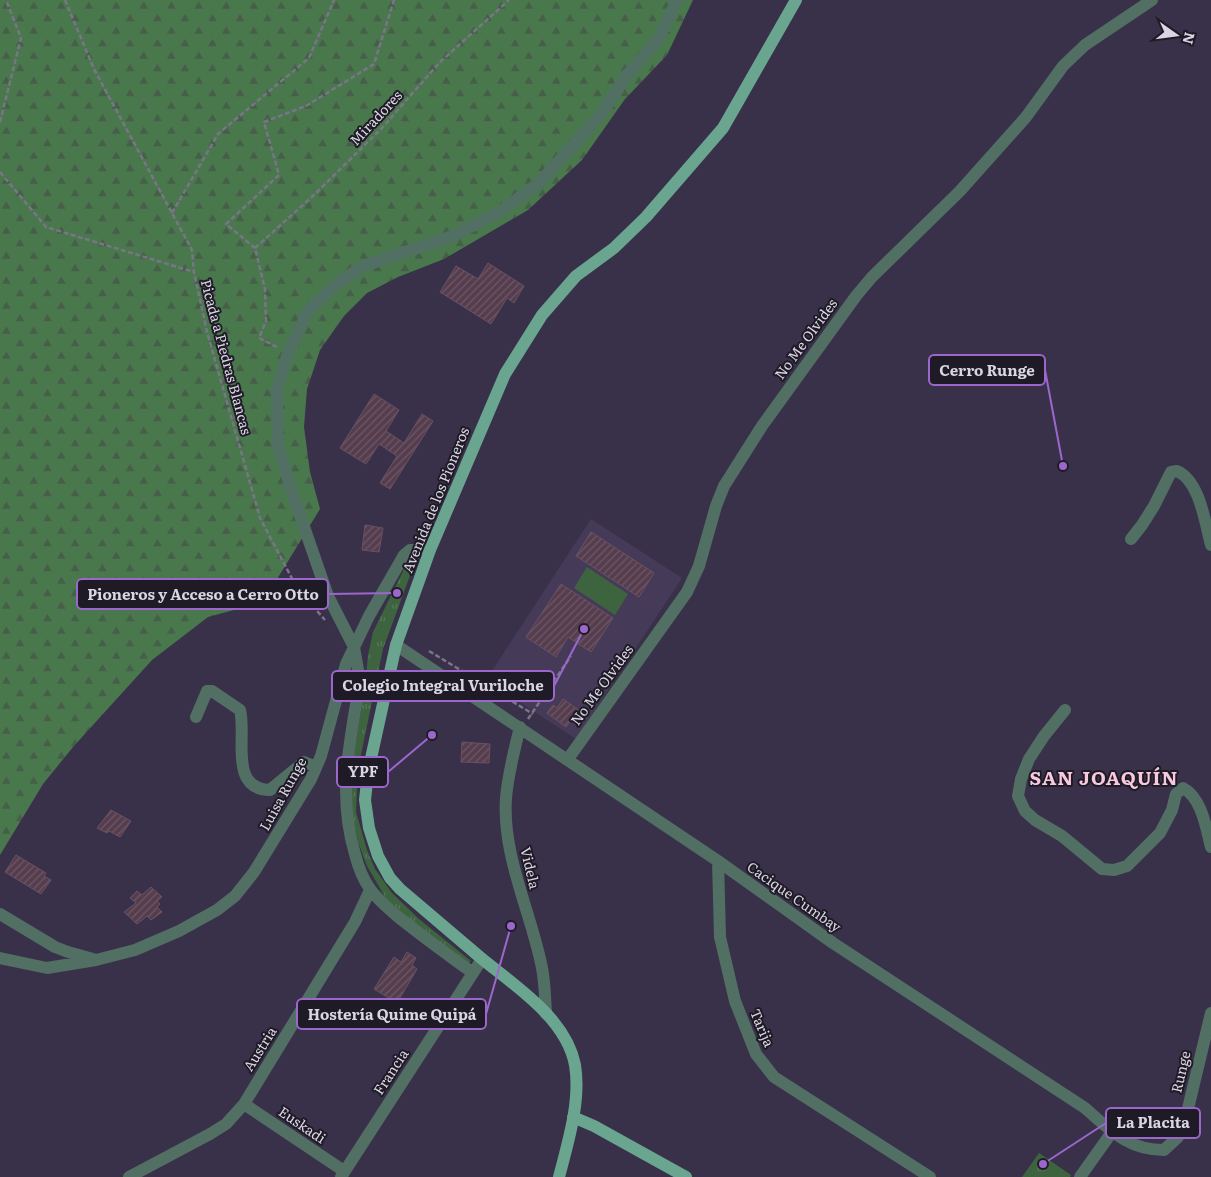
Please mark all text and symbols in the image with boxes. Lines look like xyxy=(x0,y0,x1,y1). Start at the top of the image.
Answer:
north arrow xyxy=(1151,10,1201,60)
text: N xyxy=(1178,30,1201,47)
street label: Miradores xyxy=(344,85,406,149)
street label: Picada a Piedras Blancas xyxy=(197,277,257,437)
street label: No Me Olvides xyxy=(769,294,841,383)
callout: Cerro Runge xyxy=(929,355,1045,385)
text: Cerro Runge xyxy=(939,358,1035,381)
street label: Avenida de los Pioneros xyxy=(397,424,473,575)
callout: Pioneros y Acceso a Cerro Otto xyxy=(77,579,328,609)
text: Pioneros y Acceso a Cerro Otto xyxy=(87,582,319,605)
street label: No Me Olvides xyxy=(565,640,637,729)
callout: Colegio Integral Vuriloche xyxy=(332,671,554,701)
text: Colegio Integral Vuriloche xyxy=(342,673,544,696)
street label: Luisa Runge xyxy=(254,753,311,834)
callout: YPF xyxy=(337,757,388,787)
text: YPF xyxy=(348,759,379,782)
district label: SAN JOAQUÍN xyxy=(1030,763,1178,791)
street label: Videla xyxy=(516,845,546,891)
street label: Cacique Cumbay xyxy=(743,856,846,937)
callout: Hostería Quime Quipá xyxy=(297,999,486,1029)
text: Hostería Quime Quipá xyxy=(307,1002,477,1025)
street label: Tarija xyxy=(746,1005,780,1050)
street label: Austria xyxy=(238,1022,281,1075)
street label: Francia xyxy=(368,1044,413,1098)
street label: Runge xyxy=(1166,1049,1195,1095)
street label: Euskadi xyxy=(275,1101,330,1148)
callout: La Placita xyxy=(1106,1108,1200,1138)
text: La Placita xyxy=(1116,1110,1190,1133)

